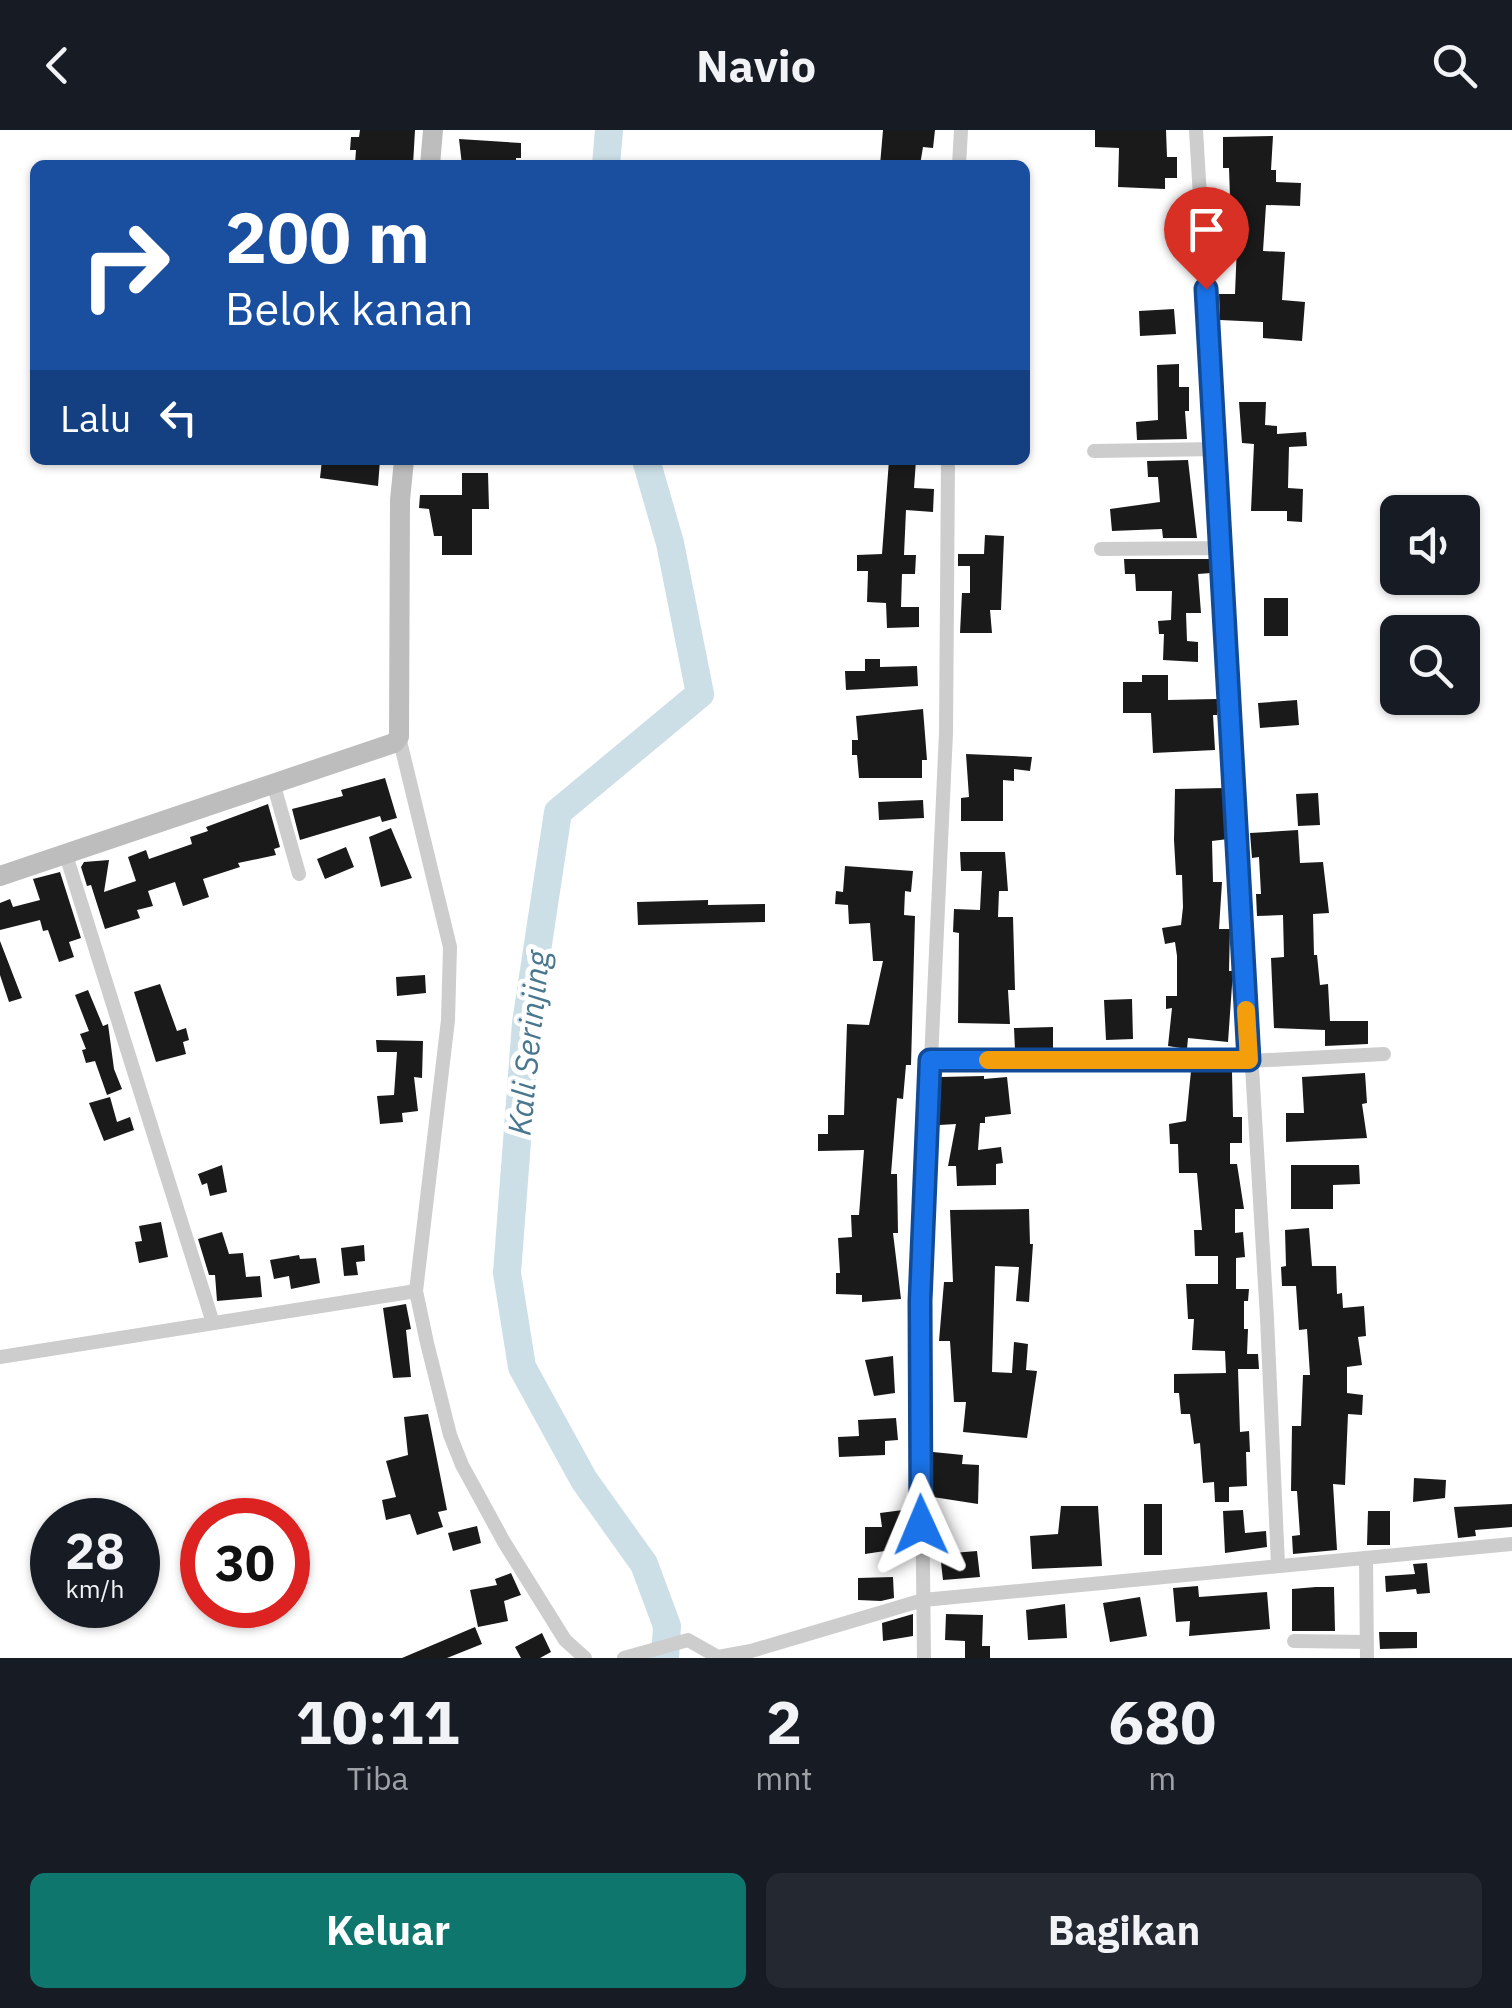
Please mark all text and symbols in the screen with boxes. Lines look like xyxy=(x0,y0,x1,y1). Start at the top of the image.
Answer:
text: Navio xyxy=(696,36,816,94)
icon: back xyxy=(30,38,85,93)
icon: search xyxy=(1427,38,1482,93)
pin xyxy=(1164,187,1249,290)
text: 200 m xyxy=(225,191,430,282)
icon: right xyxy=(60,200,190,330)
icon: arrive xyxy=(1179,202,1234,257)
text: Belok kanan xyxy=(225,279,474,337)
icon: left xyxy=(151,390,206,445)
text: Lalu xyxy=(60,393,131,442)
map controls xyxy=(1380,495,1480,715)
button: sound xyxy=(1380,495,1480,595)
button: search xyxy=(1380,615,1480,715)
water label: Kali Serinjing xyxy=(497,947,559,1137)
position arrow xyxy=(869,1473,973,1577)
speed limit sign: 30 xyxy=(180,1498,310,1628)
text: 28 xyxy=(65,1518,125,1583)
text: km/h xyxy=(66,1572,124,1605)
text: 10:11 xyxy=(296,1682,460,1761)
text: 2 xyxy=(766,1682,802,1761)
text: 680 xyxy=(1108,1682,1216,1761)
text: Tiba xyxy=(347,1757,409,1799)
text: mnt xyxy=(755,1757,813,1799)
text: m xyxy=(1148,1757,1176,1799)
button: Keluar xyxy=(30,1873,746,1988)
button: Bagikan xyxy=(766,1873,1482,1988)

